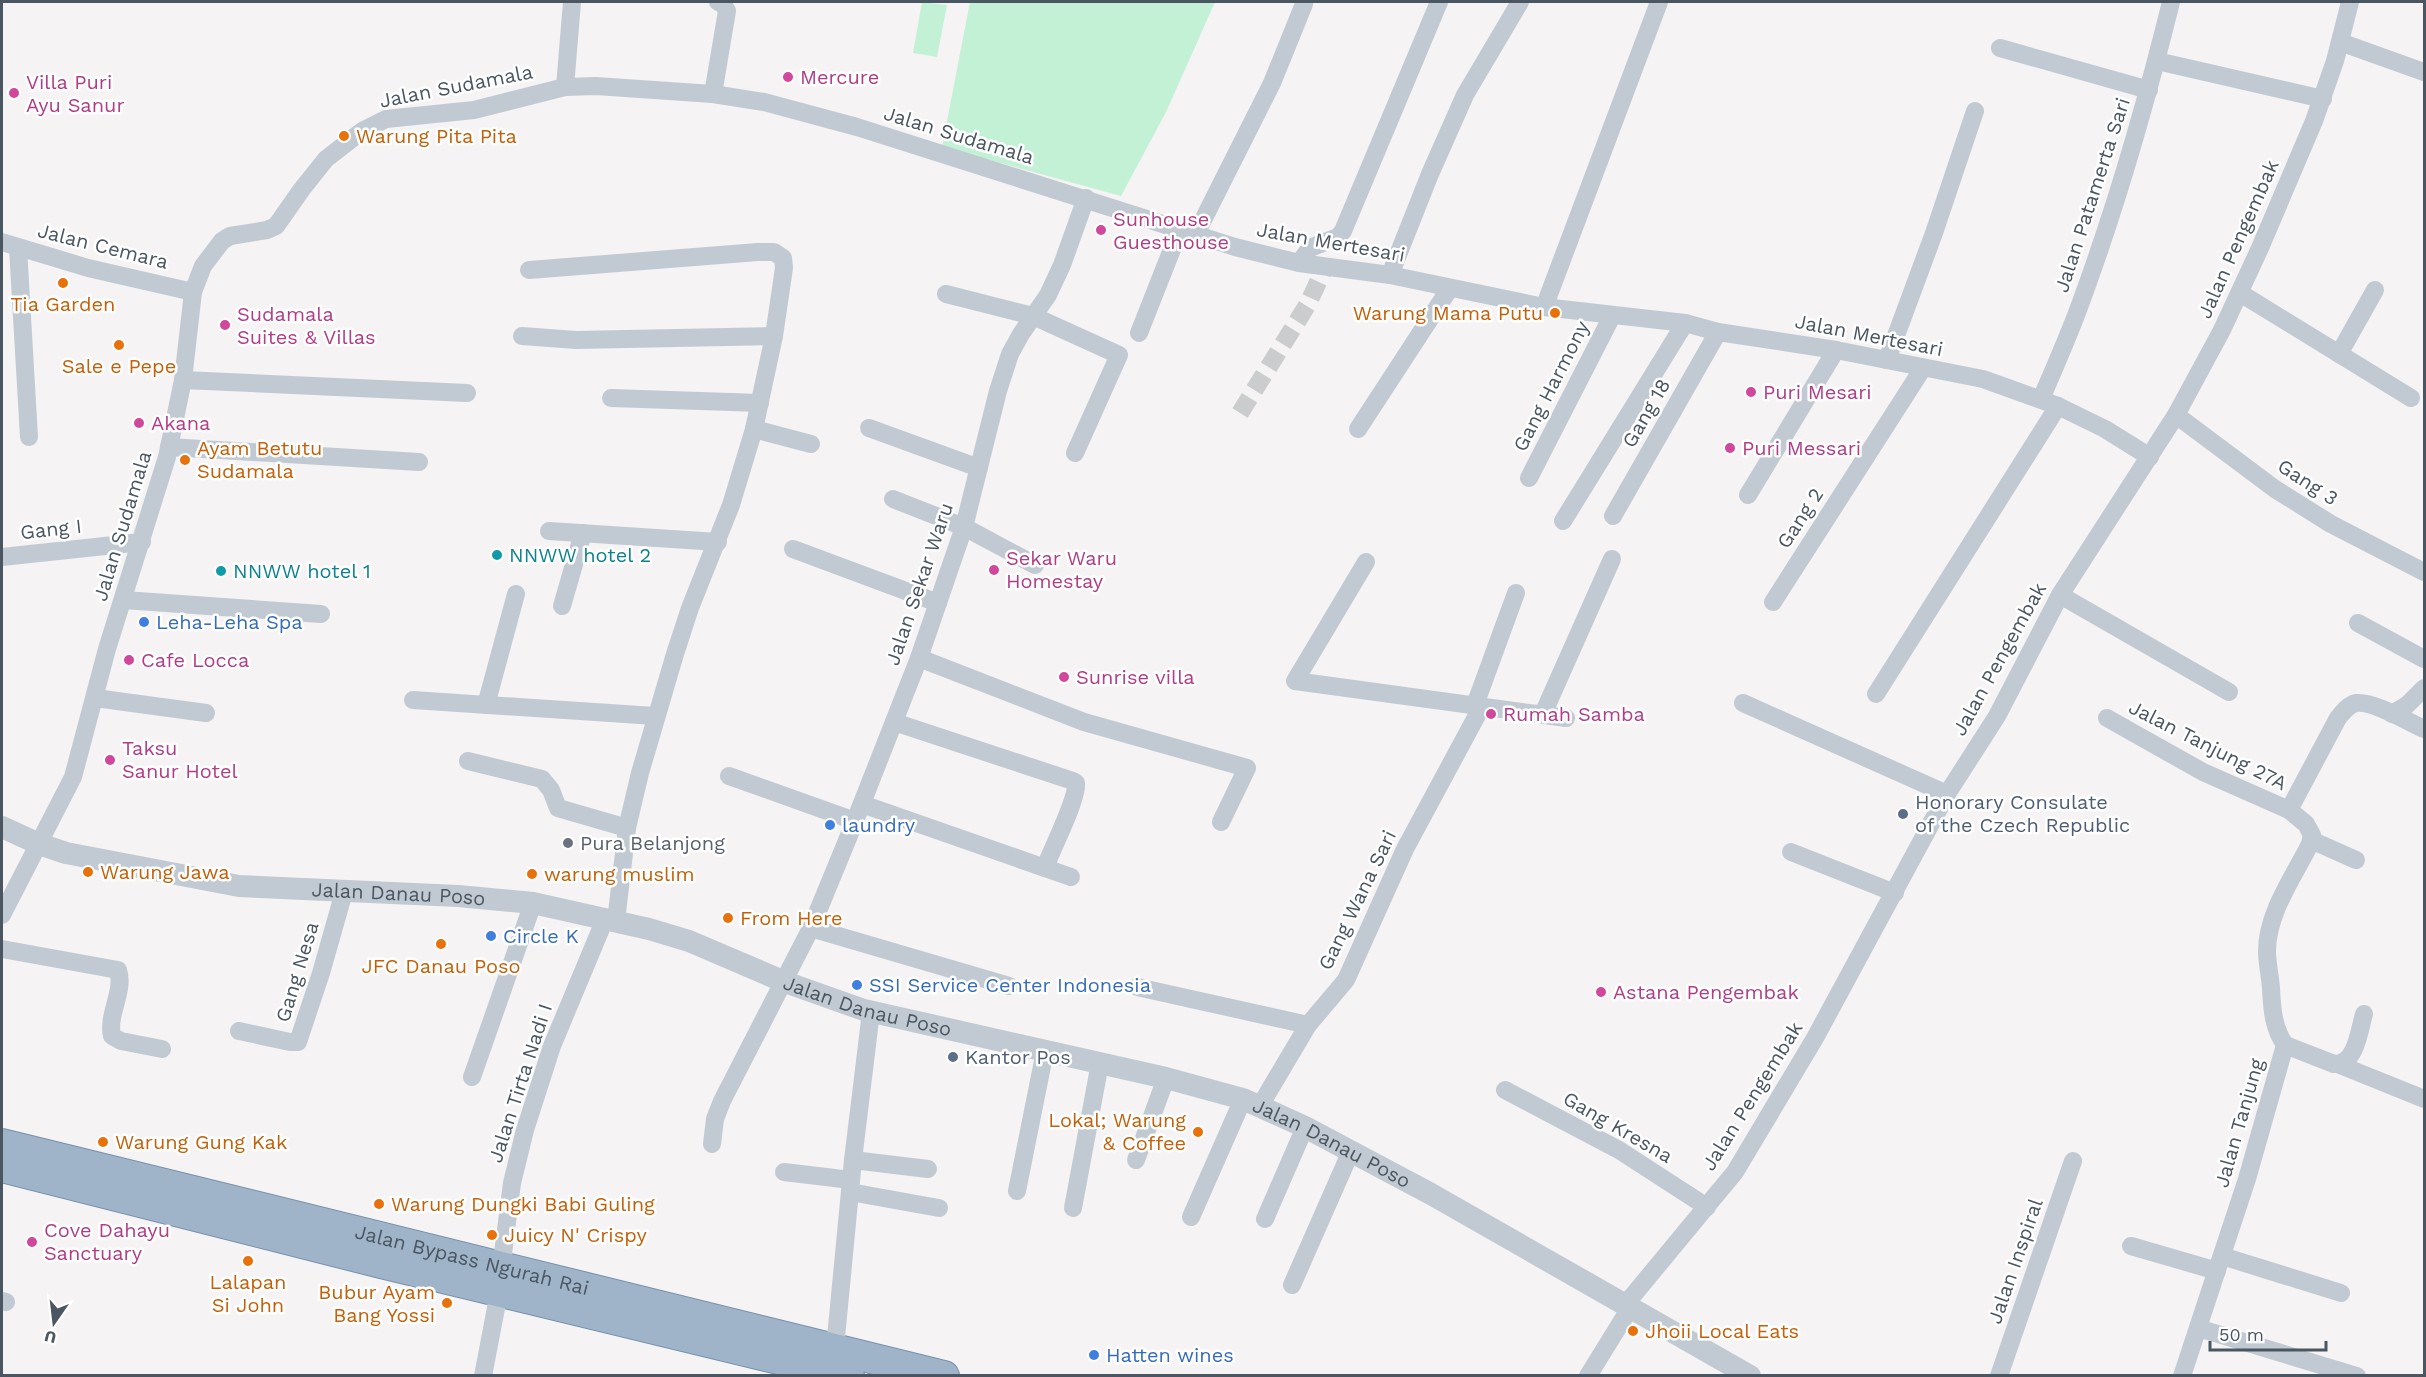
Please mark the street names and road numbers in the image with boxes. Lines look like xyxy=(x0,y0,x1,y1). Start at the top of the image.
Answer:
street label: Jalan Sudamala xyxy=(377,59,535,113)
street label: Jalan Patamerta Sari xyxy=(2049,95,2135,295)
street label: Jalan Sudamala xyxy=(881,101,1037,169)
street label: Jalan Pengembak xyxy=(2192,156,2284,322)
street label: Jalan Mertesari xyxy=(1255,217,1407,267)
street label: Jalan Cemara xyxy=(35,218,171,274)
street label: Jalan Mertesari xyxy=(1793,309,1945,361)
street label: Gang Harmony xyxy=(1508,316,1594,455)
street label: Gang 18 xyxy=(1617,374,1675,452)
street label: Jalan Sudamala xyxy=(88,448,156,604)
street label: Gang 3 xyxy=(2273,454,2343,510)
street label: Gang 2 xyxy=(1772,483,1828,553)
street label: Jalan Sekar Waru xyxy=(880,500,958,668)
street label: Gang I xyxy=(19,514,83,544)
street label: Jalan Pengembak xyxy=(1947,578,2051,740)
street label: Jalan Tanjung 27A xyxy=(2125,695,2291,795)
street label: Gang Wana Sari xyxy=(1313,826,1401,974)
street label: Jalan Danau Poso xyxy=(311,877,487,911)
street label: Gang Nesa xyxy=(270,919,324,1025)
street label: Jalan Danau Poso xyxy=(780,970,954,1041)
street label: Jalan Tirta Nadi I xyxy=(483,1001,557,1165)
street label: Jalan Pengembak xyxy=(1696,1017,1808,1175)
street label: Jalan Tanjung xyxy=(2209,1056,2269,1190)
street label: Gang Kresna xyxy=(1559,1086,1677,1168)
street label: Jalan Danau Poso xyxy=(1249,1093,1415,1193)
street label: Jalan Inspiral xyxy=(1982,1195,2048,1327)
street label: Jalan Bypass Ngurah Rai xyxy=(353,1219,591,1300)

